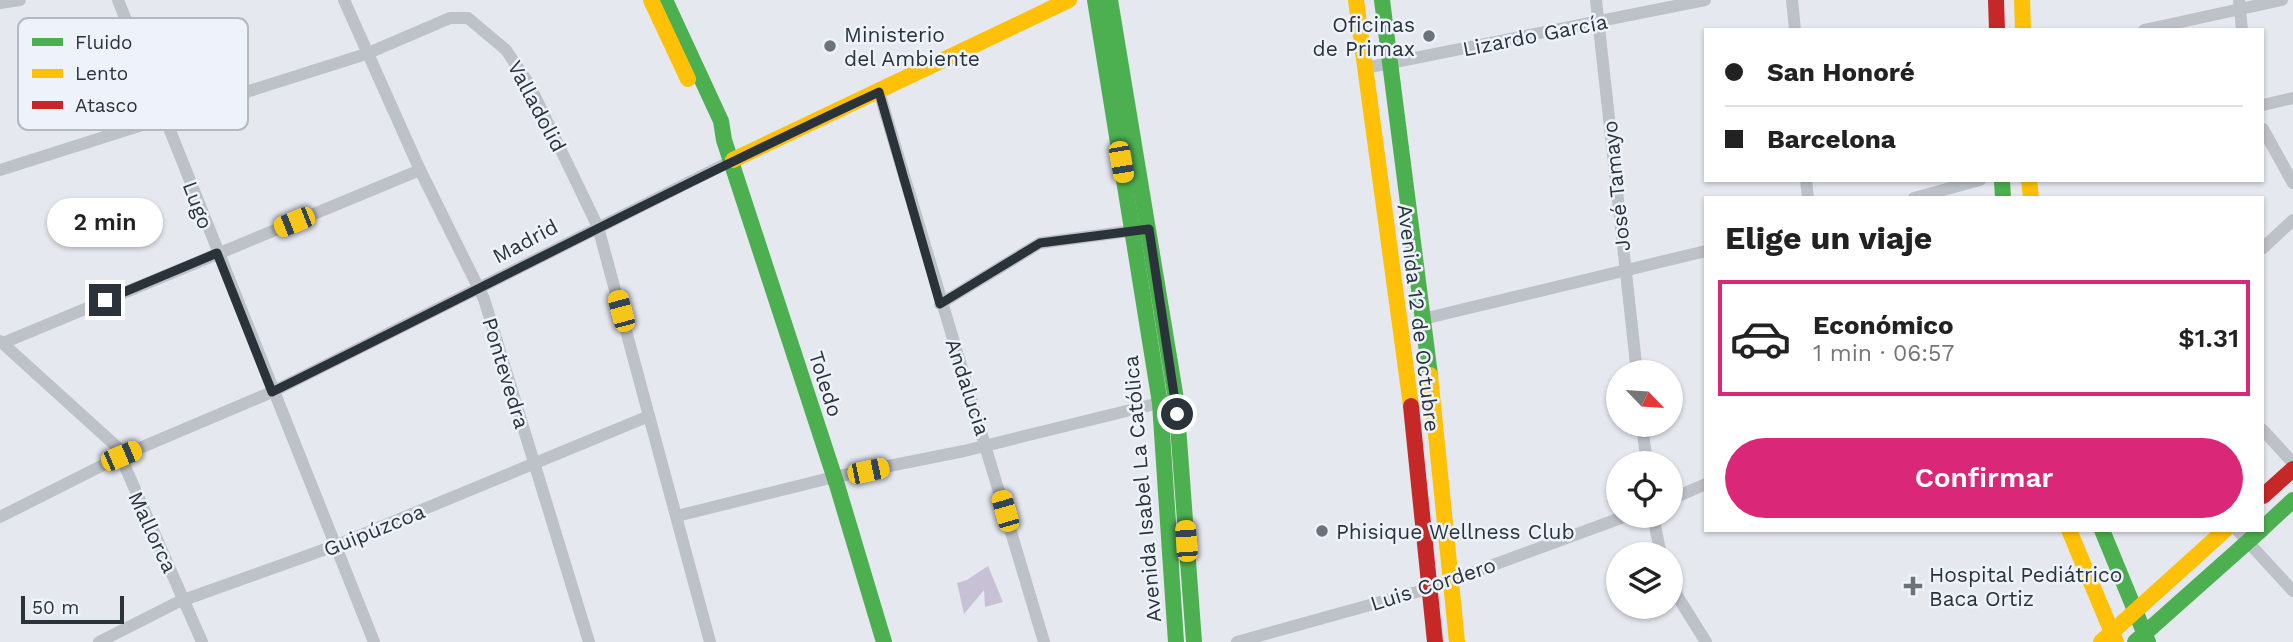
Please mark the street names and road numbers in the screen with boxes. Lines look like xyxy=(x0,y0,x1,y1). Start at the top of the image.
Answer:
street label: Lizardo García xyxy=(1460,9,1610,61)
street label: Valladolid xyxy=(503,56,571,156)
street label: José Tamayo xyxy=(1597,119,1635,253)
street label: Lugo xyxy=(178,178,218,232)
street label: Avenida 12 de Octubre xyxy=(1393,203,1445,433)
street label: Madrid xyxy=(488,213,562,269)
street label: Pontevedra xyxy=(477,314,535,432)
street label: Andalucia xyxy=(941,335,995,439)
street label: Toledo xyxy=(804,348,848,420)
street label: Avenida Isabel La Católica xyxy=(1118,354,1166,623)
street label: Mallorca xyxy=(123,487,183,577)
street label: Guipúzcoa xyxy=(320,498,428,562)
street label: Luis Cordero xyxy=(1367,552,1499,616)

